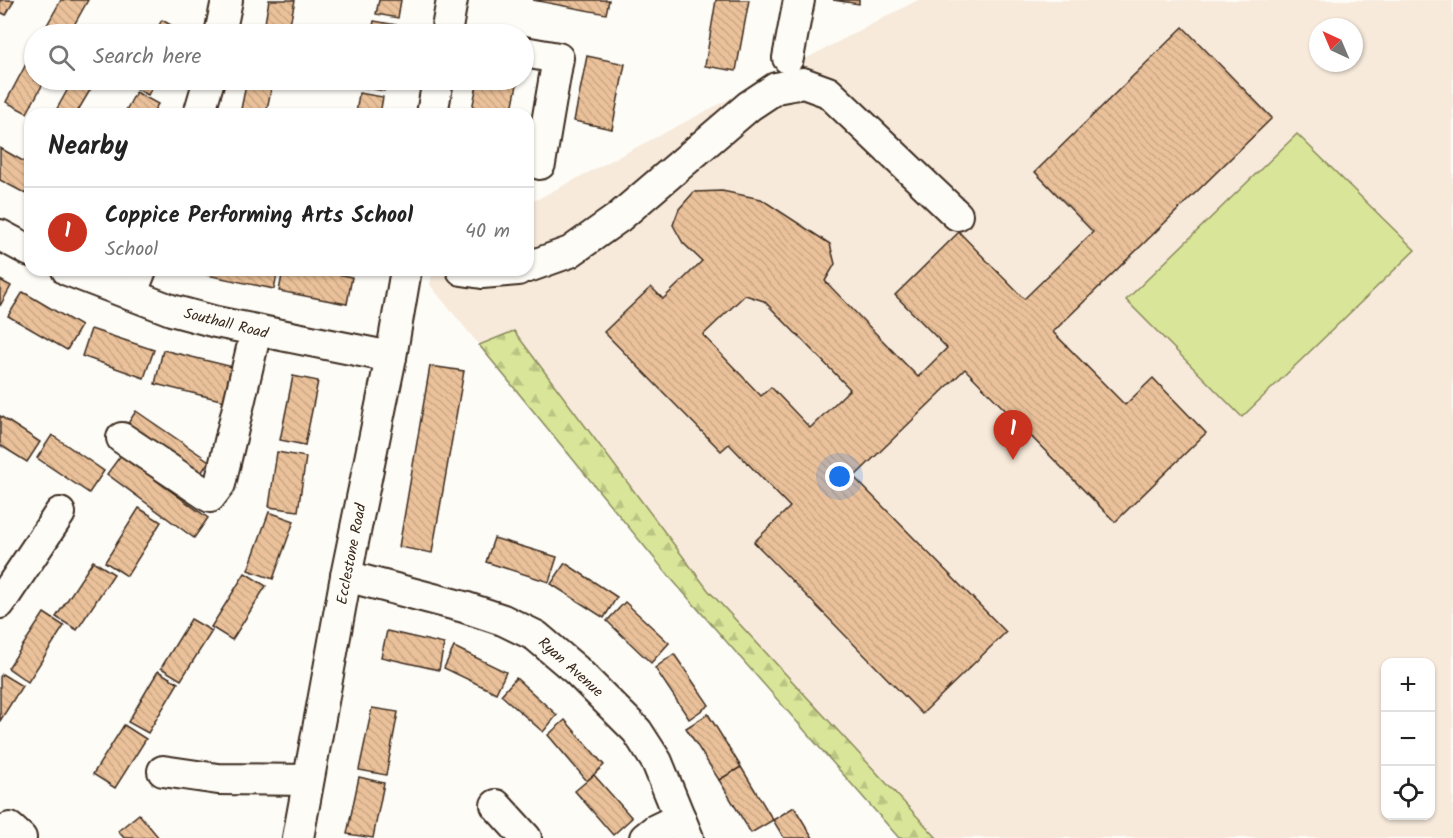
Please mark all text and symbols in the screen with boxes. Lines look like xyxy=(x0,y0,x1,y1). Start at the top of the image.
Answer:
north arrow xyxy=(1309,18,1363,72)
search box xyxy=(24,24,534,90)
text: Search here xyxy=(93,40,201,75)
icon: search xyxy=(45,41,78,74)
text: Nearby xyxy=(48,126,128,168)
text: Coppice Performing Arts School xyxy=(105,199,413,234)
text: 1 xyxy=(64,216,71,248)
text: 40 m xyxy=(465,216,510,248)
text: School xyxy=(105,234,158,266)
street label: Southall Road xyxy=(181,302,271,346)
pin: 1 xyxy=(994,410,1032,460)
your location xyxy=(825,462,854,491)
street label: Ecclestone Road xyxy=(330,501,374,607)
street label: Ryan Avenue xyxy=(532,632,609,704)
map controls xyxy=(1381,658,1435,820)
button: + xyxy=(1381,658,1435,712)
button: − xyxy=(1381,712,1435,766)
button: locate xyxy=(1381,766,1435,820)

